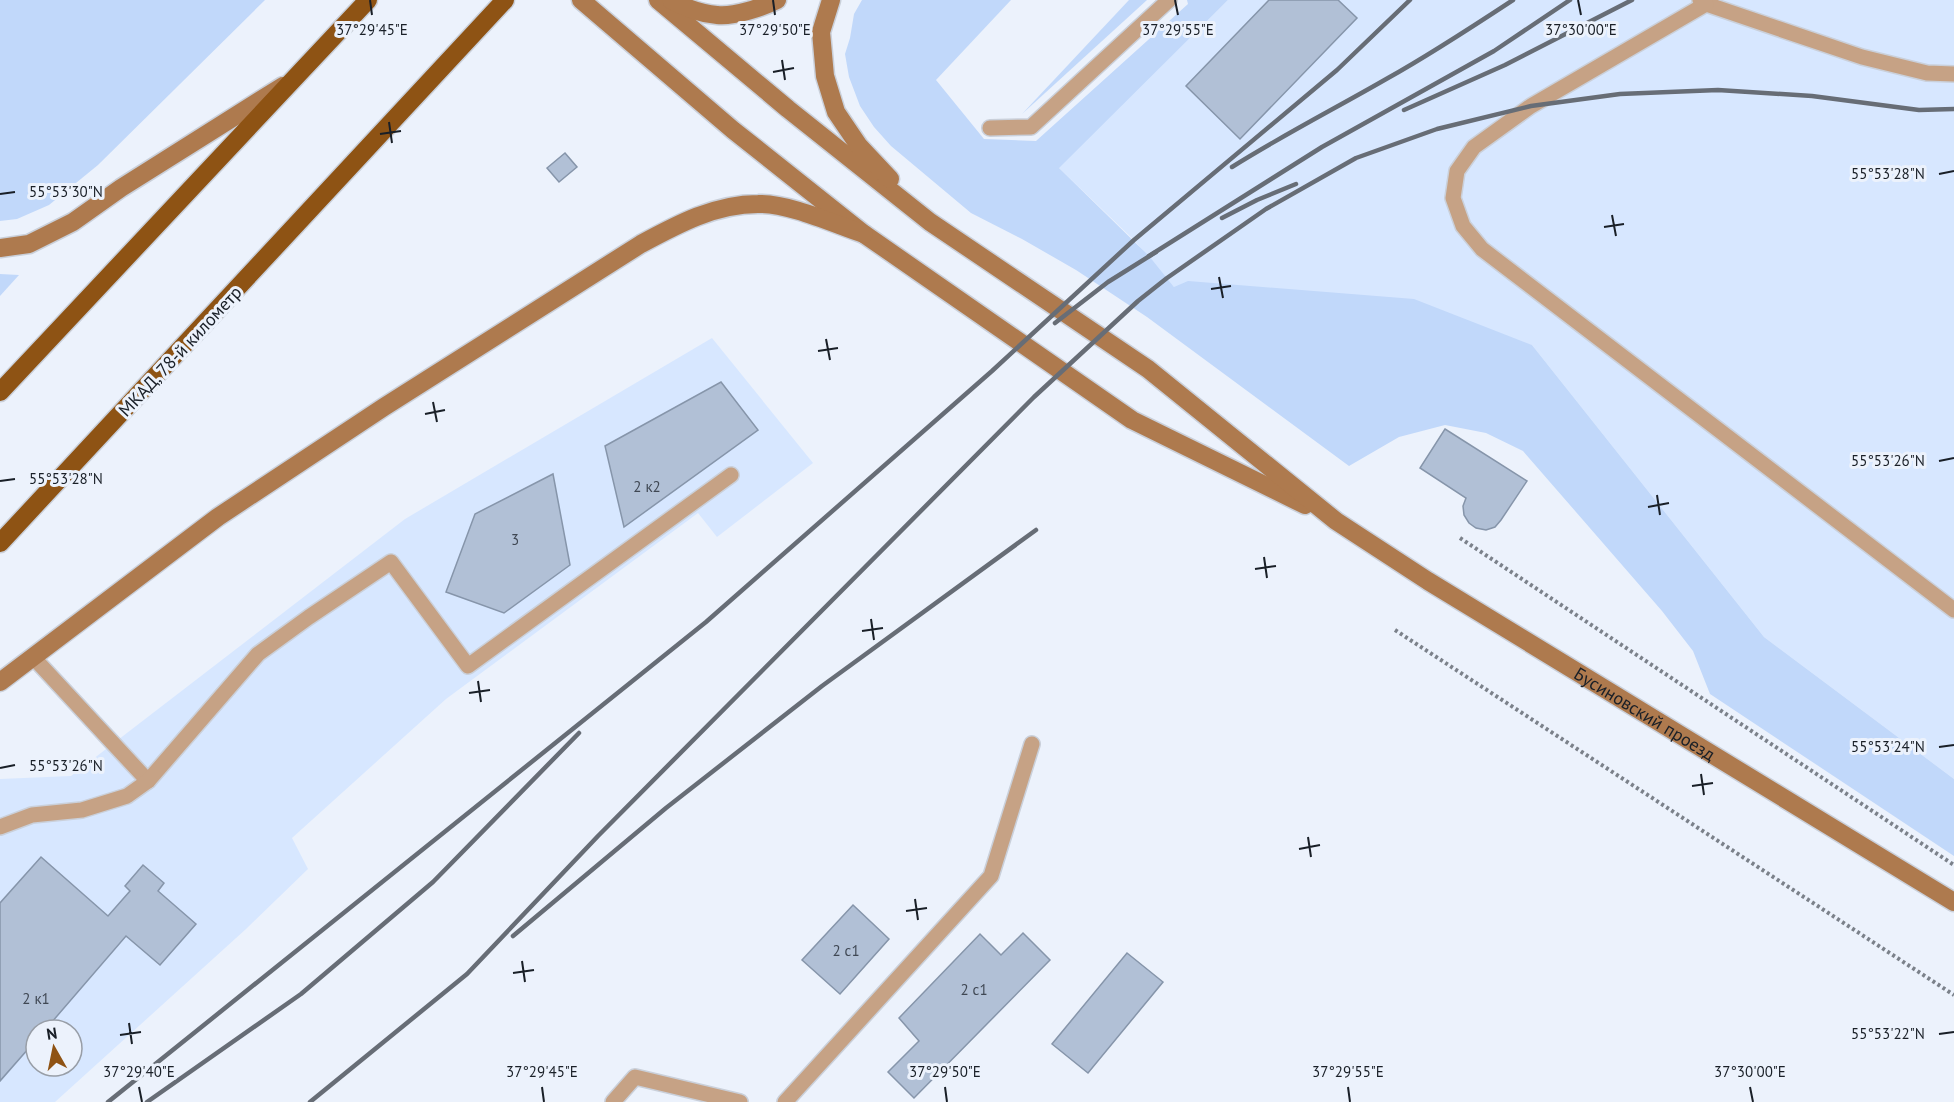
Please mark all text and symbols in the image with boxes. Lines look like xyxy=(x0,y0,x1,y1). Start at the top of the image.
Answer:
text: 37°29'45"E xyxy=(336,20,408,39)
text: 37°29'50"E xyxy=(739,20,811,39)
text: 37°29'55"E xyxy=(1142,20,1214,39)
text: 37°30'00"E xyxy=(1545,20,1617,39)
text: 55°53'28"N xyxy=(1851,164,1925,183)
text: 55°53'30"N xyxy=(29,182,103,201)
street label: МКАД, 78-й километр xyxy=(113,281,247,421)
text: 55°53'26"N xyxy=(1851,451,1925,470)
text: 55°53'28"N xyxy=(29,469,103,488)
house number: 2 к2 xyxy=(633,477,661,496)
house number: 3 xyxy=(511,530,519,549)
street label: Бусиновский проезд xyxy=(1570,662,1720,766)
text: 55°53'24"N xyxy=(1851,737,1925,756)
text: 55°53'26"N xyxy=(29,756,103,775)
house number: 2 с1 xyxy=(832,941,860,960)
house number: 2 с1 xyxy=(960,980,988,999)
house number: 2 к1 xyxy=(22,989,50,1008)
north arrow xyxy=(24,1018,84,1078)
text: N xyxy=(45,1022,58,1044)
text: 55°53'22"N xyxy=(1851,1024,1925,1043)
text: 37°29'40"E xyxy=(103,1062,175,1081)
text: 37°29'45"E xyxy=(506,1062,578,1081)
text: 37°29'50"E xyxy=(909,1062,981,1081)
text: 37°29'55"E xyxy=(1312,1062,1384,1081)
text: 37°30'00"E xyxy=(1714,1062,1786,1081)

